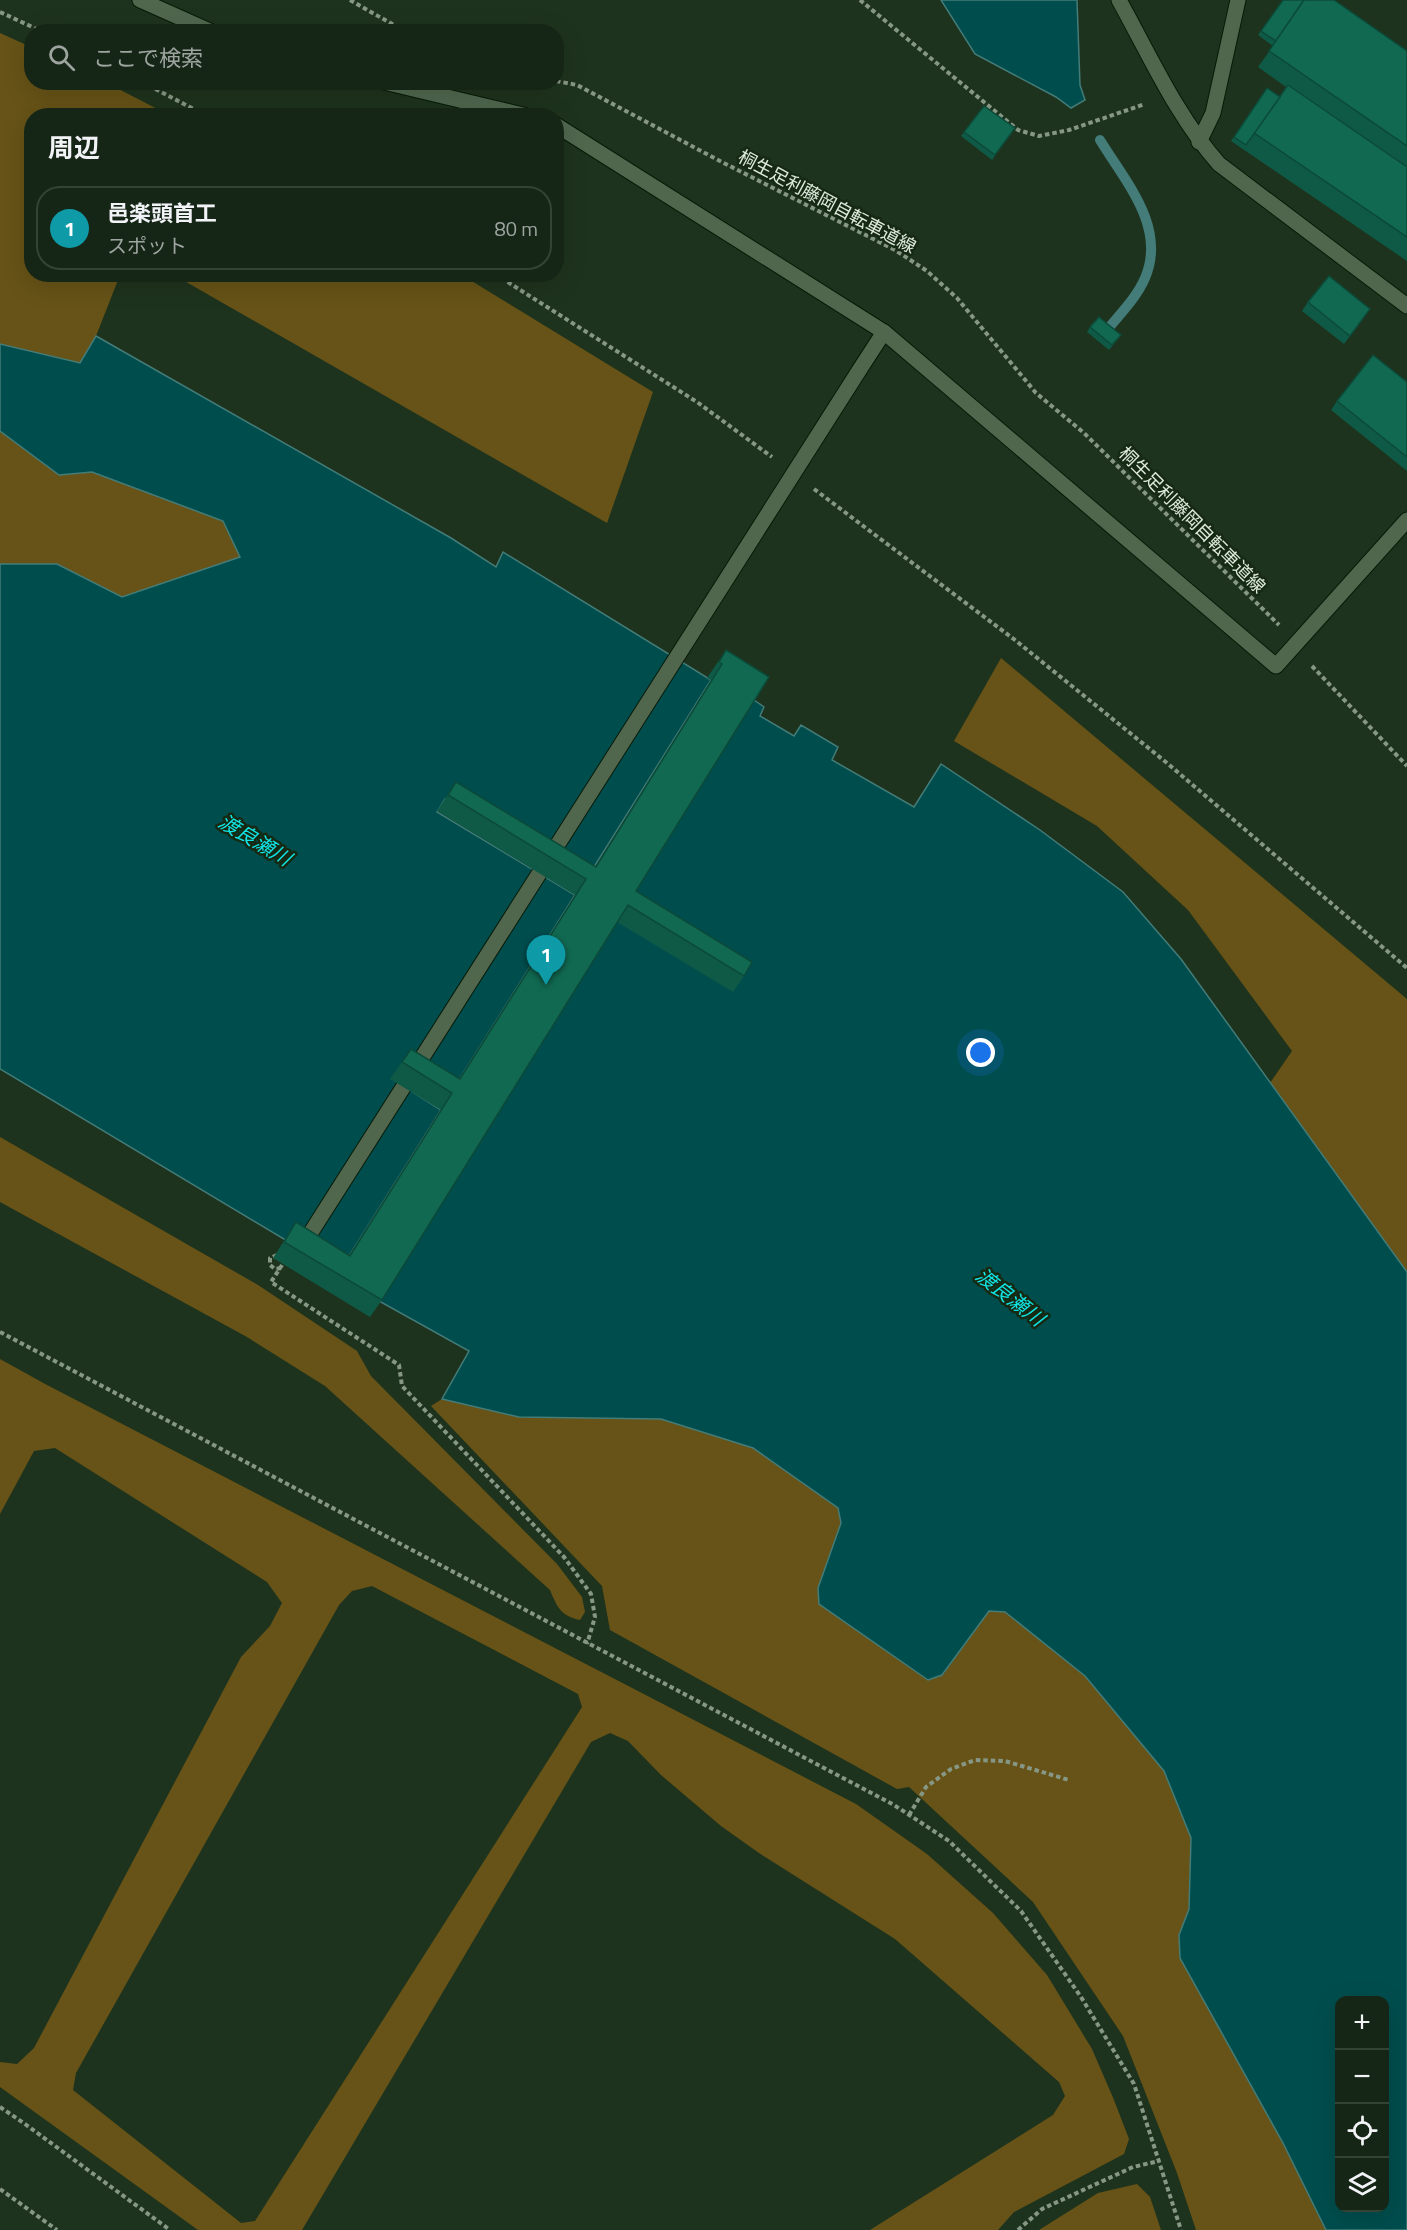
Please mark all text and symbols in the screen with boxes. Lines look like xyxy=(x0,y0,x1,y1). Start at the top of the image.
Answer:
search box xyxy=(24,24,564,90)
icon: search xyxy=(45,41,78,74)
text: ここで検索 xyxy=(93,41,203,75)
text: 周辺 xyxy=(48,128,100,167)
street label: 桐生足利藤岡自転車道線 xyxy=(733,143,921,260)
text: 邑楽頭首工 xyxy=(107,196,217,230)
text: 1 xyxy=(64,213,75,244)
text: 80 m xyxy=(494,213,538,244)
text: スポット xyxy=(107,230,187,261)
street label: 桐生足利藤岡自転車道線 xyxy=(1113,440,1272,599)
water label: 渡良瀬川 xyxy=(213,806,299,874)
pin: 1 xyxy=(526,936,566,985)
your location xyxy=(966,1038,995,1067)
water label: 渡良瀬川 xyxy=(969,1260,1053,1335)
map controls xyxy=(1335,1996,1389,2212)
button: + xyxy=(1335,1996,1389,2050)
button: − xyxy=(1335,2050,1389,2104)
button: locate xyxy=(1335,2104,1389,2158)
button: layers xyxy=(1335,2158,1389,2212)

